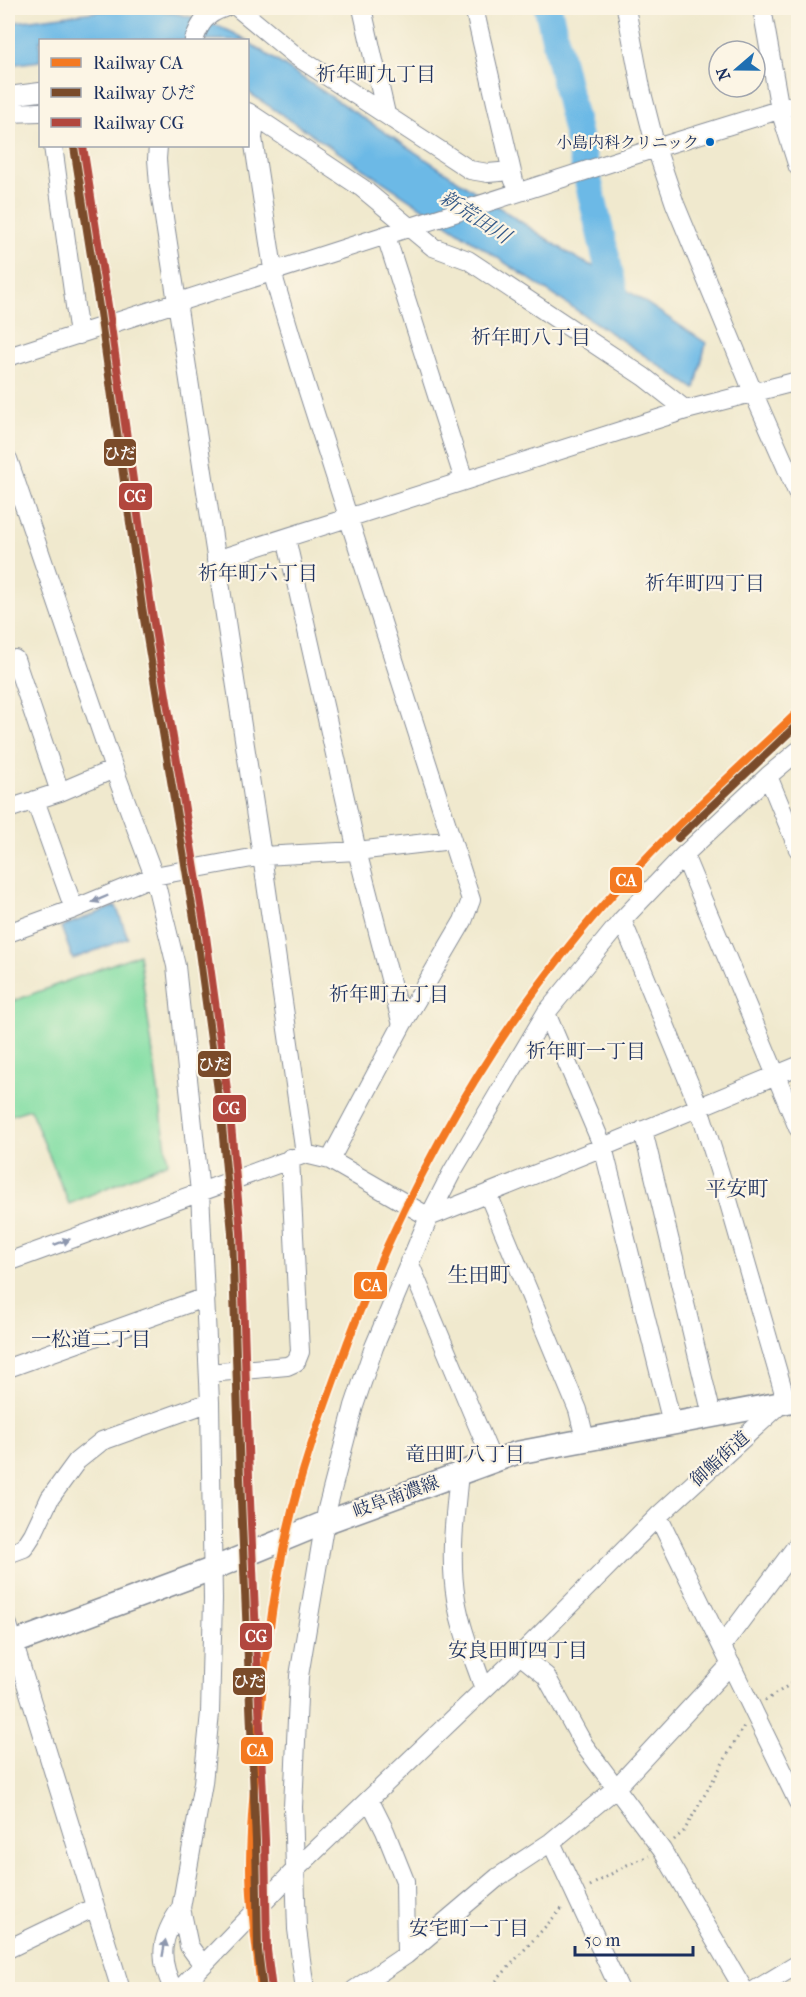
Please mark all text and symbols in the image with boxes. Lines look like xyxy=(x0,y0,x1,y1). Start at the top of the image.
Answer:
legend xyxy=(39,39,249,147)
north arrow xyxy=(707,39,767,99)
text: Railway CA xyxy=(93,53,184,74)
district label: 祈年町九丁目 xyxy=(316,63,436,86)
text: N xyxy=(712,64,734,83)
text: Railway ひだ xyxy=(93,83,195,104)
text: Railway CG xyxy=(93,113,185,134)
place label: 小島内科クリニック xyxy=(556,133,699,152)
marker: 小島内科クリニック xyxy=(704,136,716,148)
water label: 新荒田川 xyxy=(435,186,516,250)
district label: 祈年町八丁目 xyxy=(471,326,591,349)
line badge: ひだ xyxy=(103,438,137,467)
text: ひだ xyxy=(104,444,136,463)
line badge: CG xyxy=(118,482,153,511)
text: CG xyxy=(124,487,147,506)
district label: 祈年町六丁目 xyxy=(198,562,318,585)
district label: 祈年町四丁目 xyxy=(645,572,765,595)
line badge: CA xyxy=(609,866,643,894)
text: CA xyxy=(615,871,637,890)
one-way arrow xyxy=(91,895,109,904)
district label: 祈年町五丁目 xyxy=(329,983,449,1006)
district label: 祈年町一丁目 xyxy=(526,1040,646,1063)
line badge: ひだ xyxy=(197,1050,232,1078)
text: ひだ xyxy=(198,1055,230,1074)
line badge: CG xyxy=(212,1094,247,1123)
text: CG xyxy=(218,1099,241,1118)
district label: 平安町 xyxy=(706,1177,769,1201)
one-way arrow xyxy=(54,1236,72,1246)
district label: 生田町 xyxy=(448,1263,511,1287)
line badge: CA xyxy=(353,1271,388,1300)
text: CA xyxy=(360,1276,382,1295)
district label: 一松道二丁目 xyxy=(31,1328,151,1351)
street label: 御鮨街道 xyxy=(686,1427,754,1491)
district label: 竜田町八丁目 xyxy=(405,1443,525,1466)
street label: 岐阜南濃線 xyxy=(350,1472,442,1522)
line badge: CG xyxy=(239,1622,273,1651)
text: CG xyxy=(245,1627,268,1646)
district label: 安良田町四丁目 xyxy=(448,1639,588,1662)
line badge: ひだ xyxy=(232,1667,266,1696)
text: ひだ xyxy=(233,1672,265,1691)
line badge: CA xyxy=(240,1736,274,1765)
text: CA xyxy=(246,1741,268,1760)
district label: 安宅町一丁目 xyxy=(409,1917,529,1940)
scale bar xyxy=(575,1919,694,1957)
text: 50 m xyxy=(584,1930,621,1951)
one-way arrow xyxy=(160,1938,169,1957)

